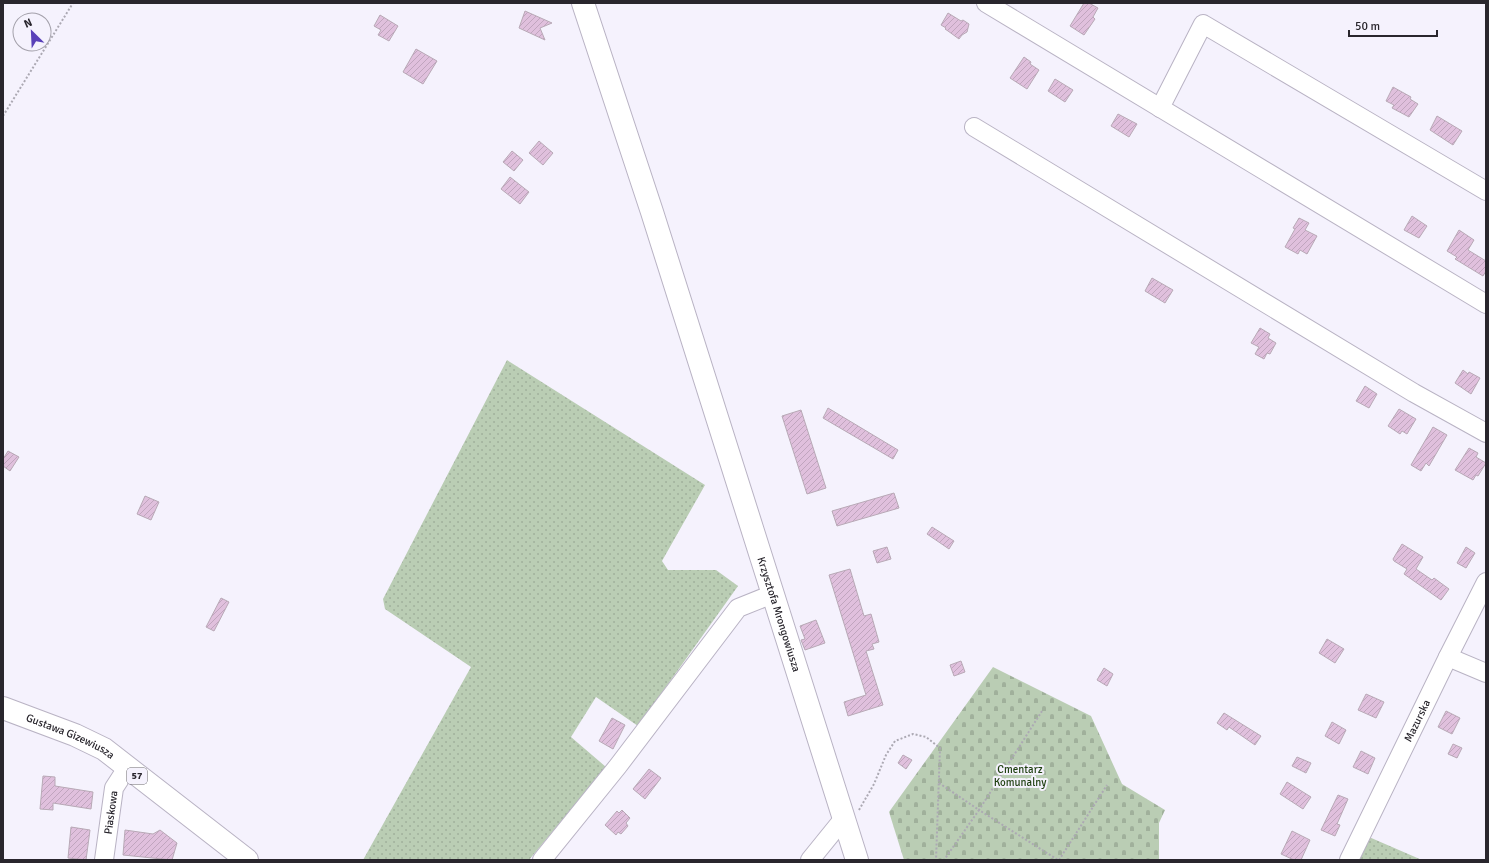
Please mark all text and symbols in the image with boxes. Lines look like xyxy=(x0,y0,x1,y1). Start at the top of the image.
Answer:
north arrow xyxy=(12,12,52,52)
scale bar xyxy=(1349,12,1437,38)
text: N xyxy=(22,16,34,31)
text: 50 m xyxy=(1355,19,1380,34)
street label: Krzysztofa Mrongowiusza xyxy=(755,555,804,674)
street label: Mazurska xyxy=(1401,697,1433,744)
street label: Gustawa Gizewiusza xyxy=(24,711,118,762)
park label: Cmentarz Komunalny xyxy=(994,763,1047,789)
road number: 57 xyxy=(127,768,147,784)
street label: Piaskowa xyxy=(101,789,120,835)

